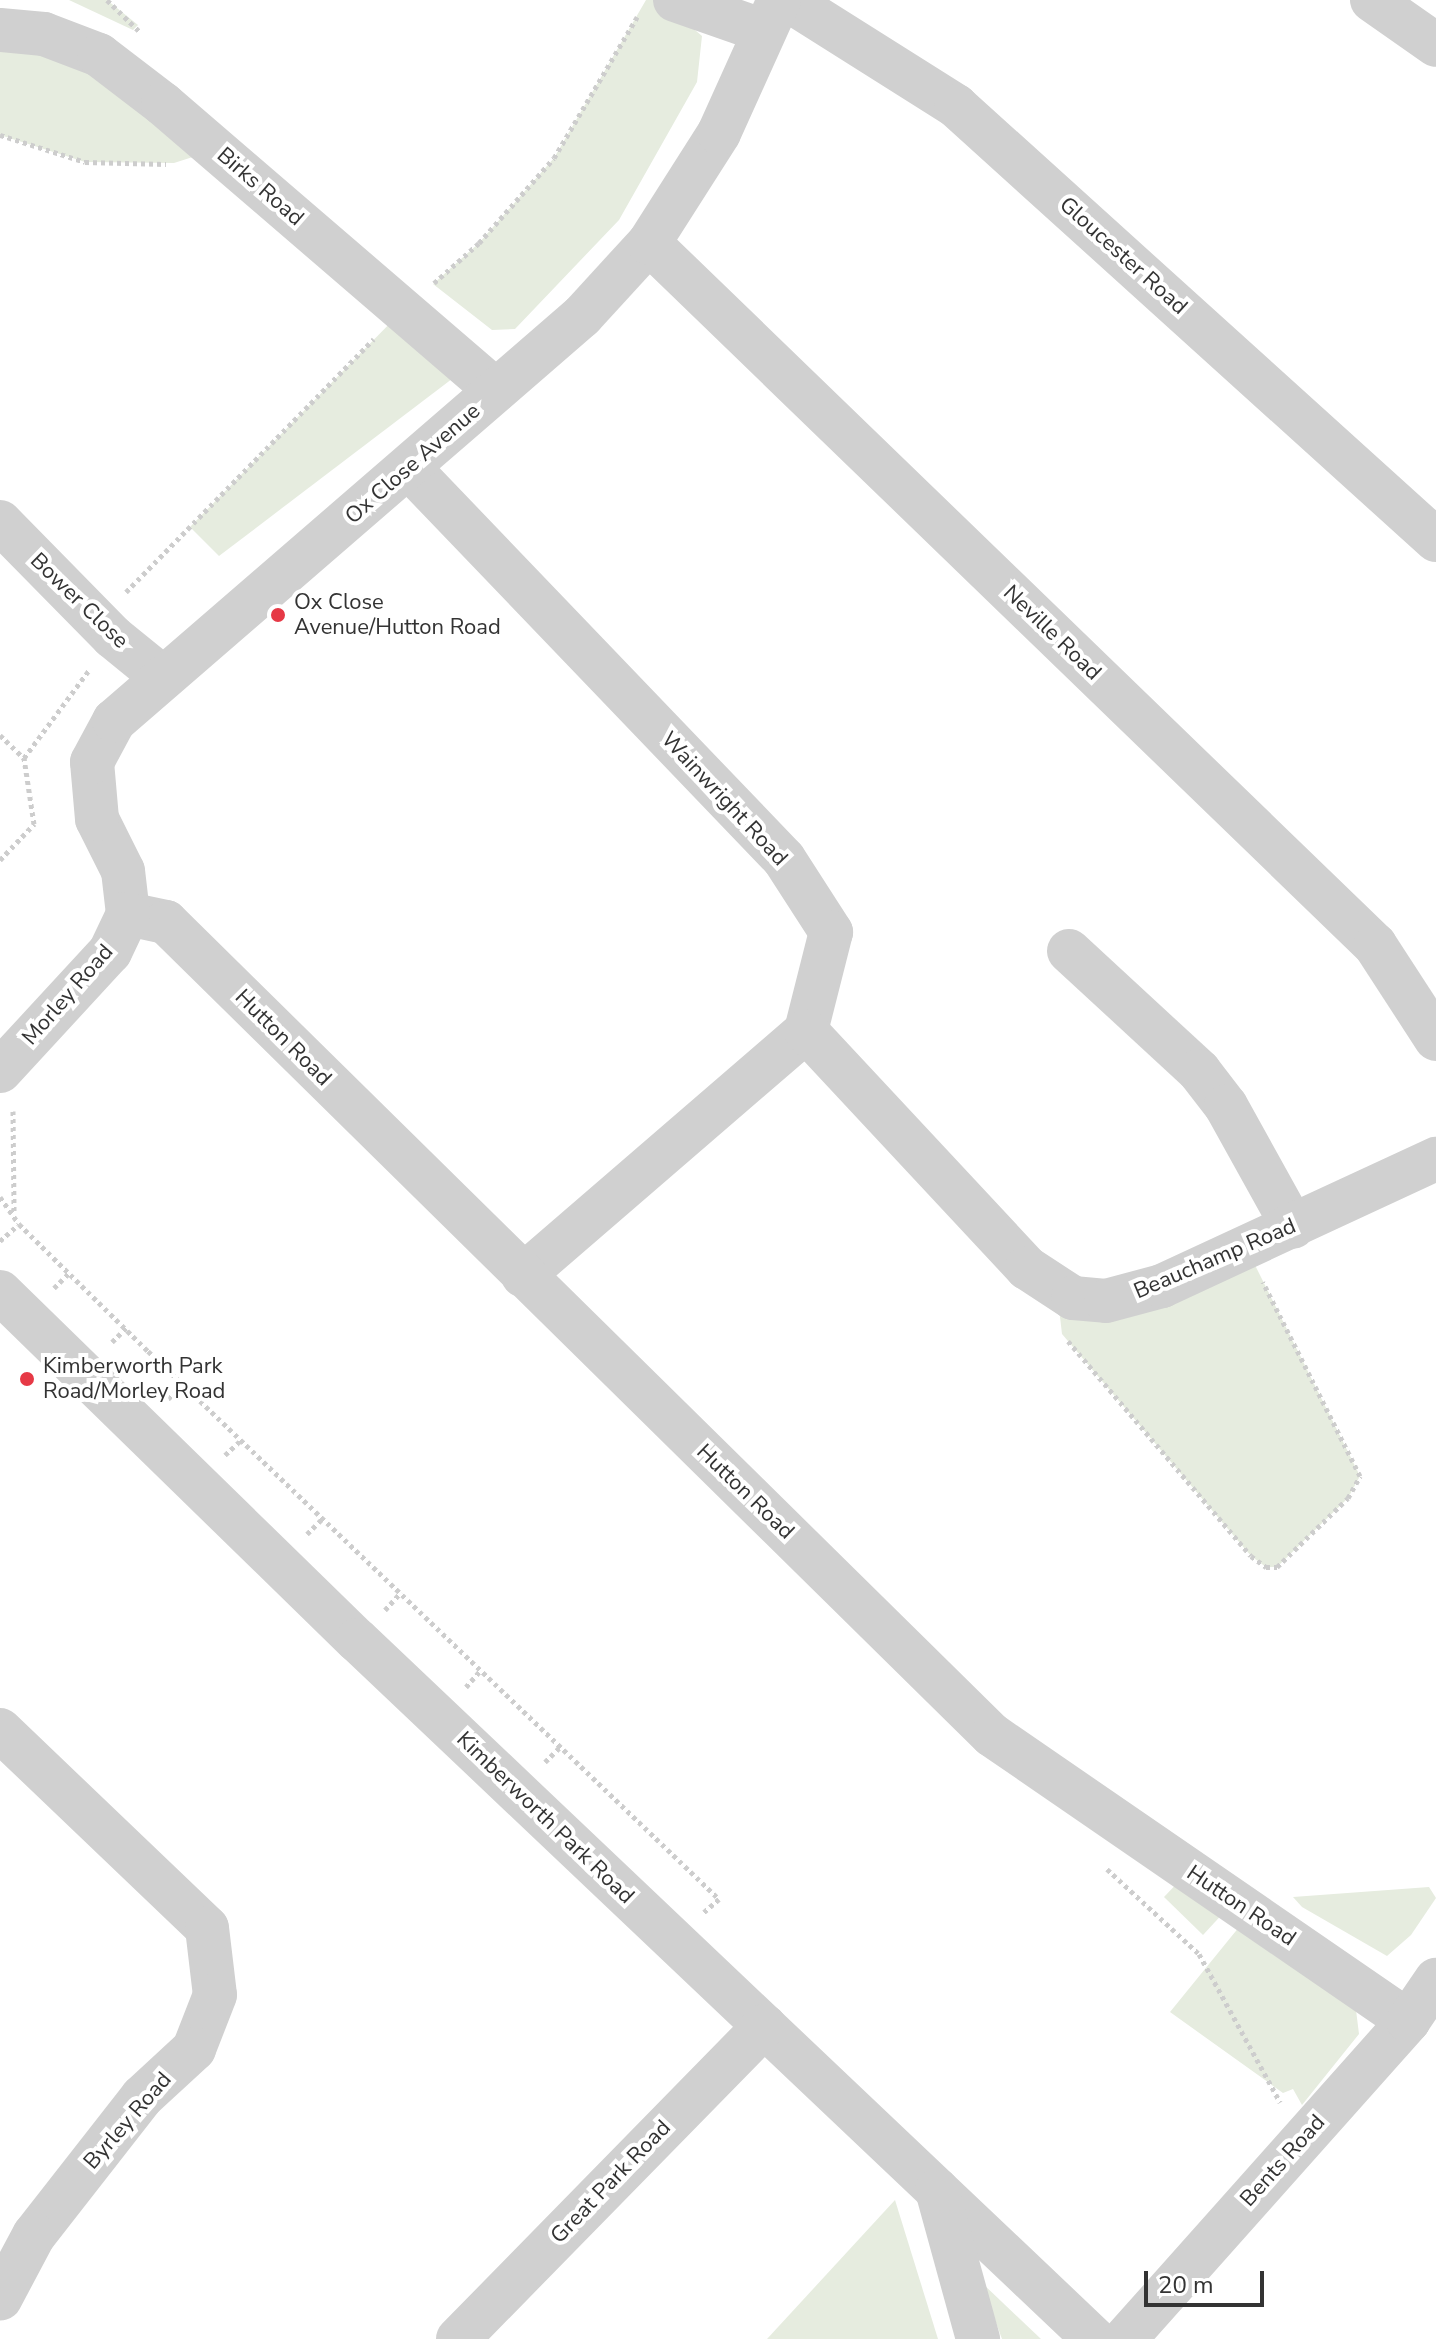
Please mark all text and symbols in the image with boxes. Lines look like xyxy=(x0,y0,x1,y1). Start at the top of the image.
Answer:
street label: Birks Road xyxy=(211,142,309,232)
street label: Gloucester Road xyxy=(1054,192,1192,320)
street label: Ox Close Avenue xyxy=(340,398,486,530)
street label: Bower Close xyxy=(24,548,134,654)
street label: Neville Road xyxy=(998,580,1106,686)
place label: Ox Close Avenue/Hutton Road xyxy=(294,589,501,640)
marker: Ox Close Avenue/Hutton Road xyxy=(269,606,287,624)
street label: Wainwright Road xyxy=(655,727,793,871)
street label: Morley Road xyxy=(17,939,119,1051)
street label: Hutton Road xyxy=(229,984,337,1092)
street label: Beauchamp Road xyxy=(1130,1213,1300,1305)
place label: Kimberworth Park Road/Morley Road xyxy=(43,1353,225,1404)
marker: Kimberworth Park Road/Morley Road xyxy=(18,1370,36,1388)
street label: Hutton Road xyxy=(691,1439,799,1545)
street label: Kimberworth Park Road xyxy=(451,1726,639,1910)
street label: Hutton Road xyxy=(1182,1860,1300,1952)
street label: Byrley Road xyxy=(79,2067,177,2175)
street label: Bents Road xyxy=(1235,2110,1331,2212)
street label: Great Park Road xyxy=(546,2115,676,2249)
scale bar xyxy=(1148,2255,1268,2305)
text: 20 m xyxy=(1158,2269,1214,2301)

